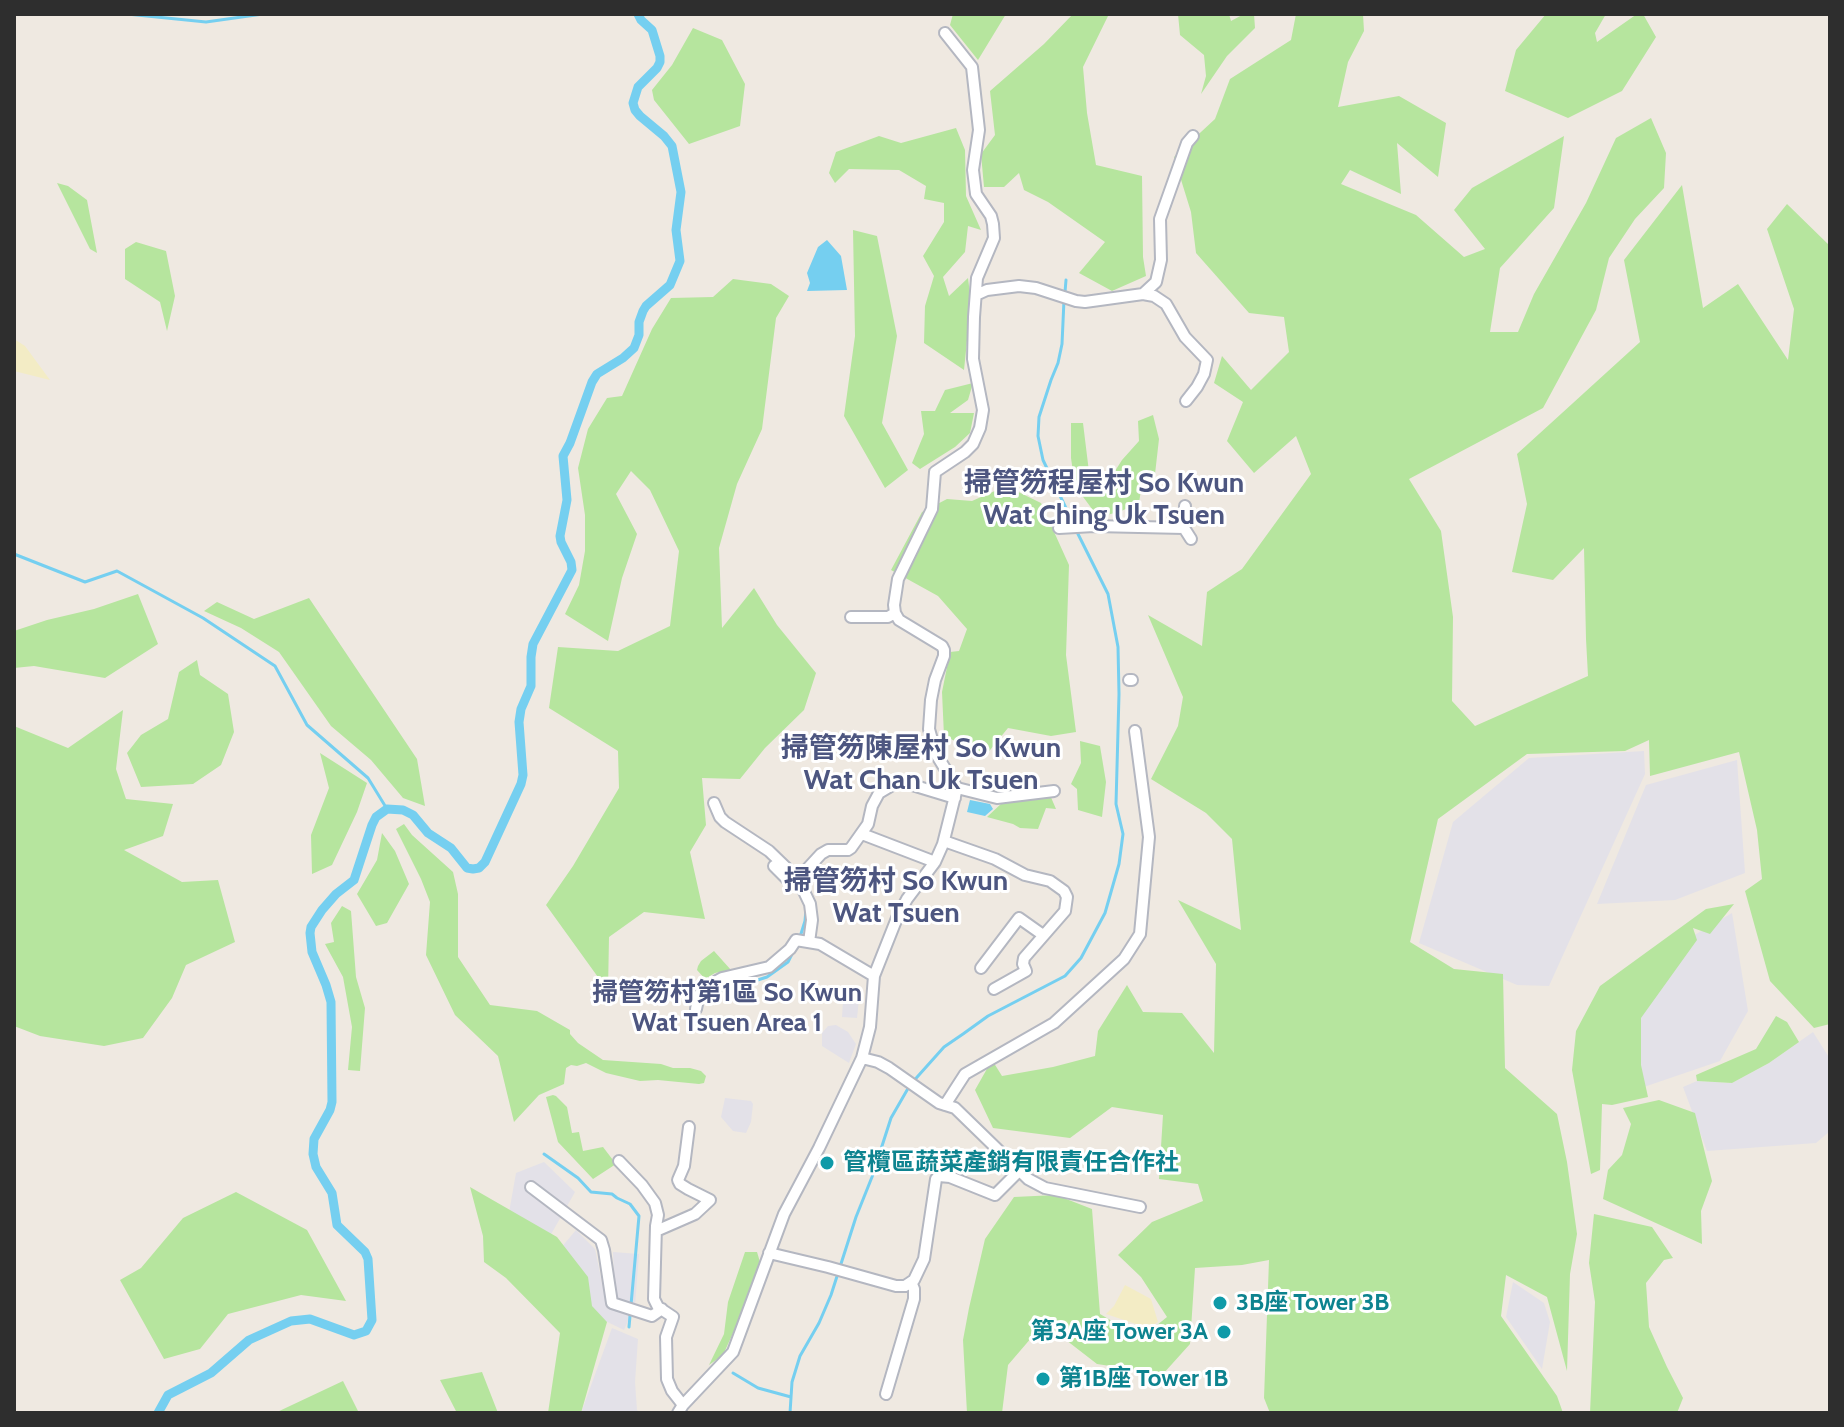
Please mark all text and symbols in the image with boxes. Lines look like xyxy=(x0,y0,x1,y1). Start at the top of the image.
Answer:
district label: 掃管笏程屋村 So Kwun Wat Ching Uk Tsuen xyxy=(964,467,1244,533)
district label: 掃管笏陳屋村 So Kwun Wat Chan Uk Tsuen xyxy=(781,732,1061,798)
district label: 掃管笏村 So Kwun Wat Tsuen xyxy=(784,865,1008,931)
district label: 掃管笏村第1區 So Kwun Wat Tsuen Area 1 xyxy=(592,977,862,1038)
place label: 管欖區蔬菜產銷有限責任合作社 xyxy=(843,1149,1179,1177)
marker: 管欖區蔬菜產銷有限責任合作社 xyxy=(818,1154,836,1172)
place label: 3B座 Tower 3B xyxy=(1236,1289,1389,1317)
marker: 3B座 Tower 3B xyxy=(1211,1294,1229,1312)
place label: 第3A座 Tower 3A xyxy=(1031,1318,1208,1346)
marker: 第3A座 Tower 3A xyxy=(1215,1323,1233,1341)
place label: 第1B座 Tower 1B xyxy=(1059,1365,1228,1393)
marker: 第1B座 Tower 1B xyxy=(1034,1370,1052,1388)

